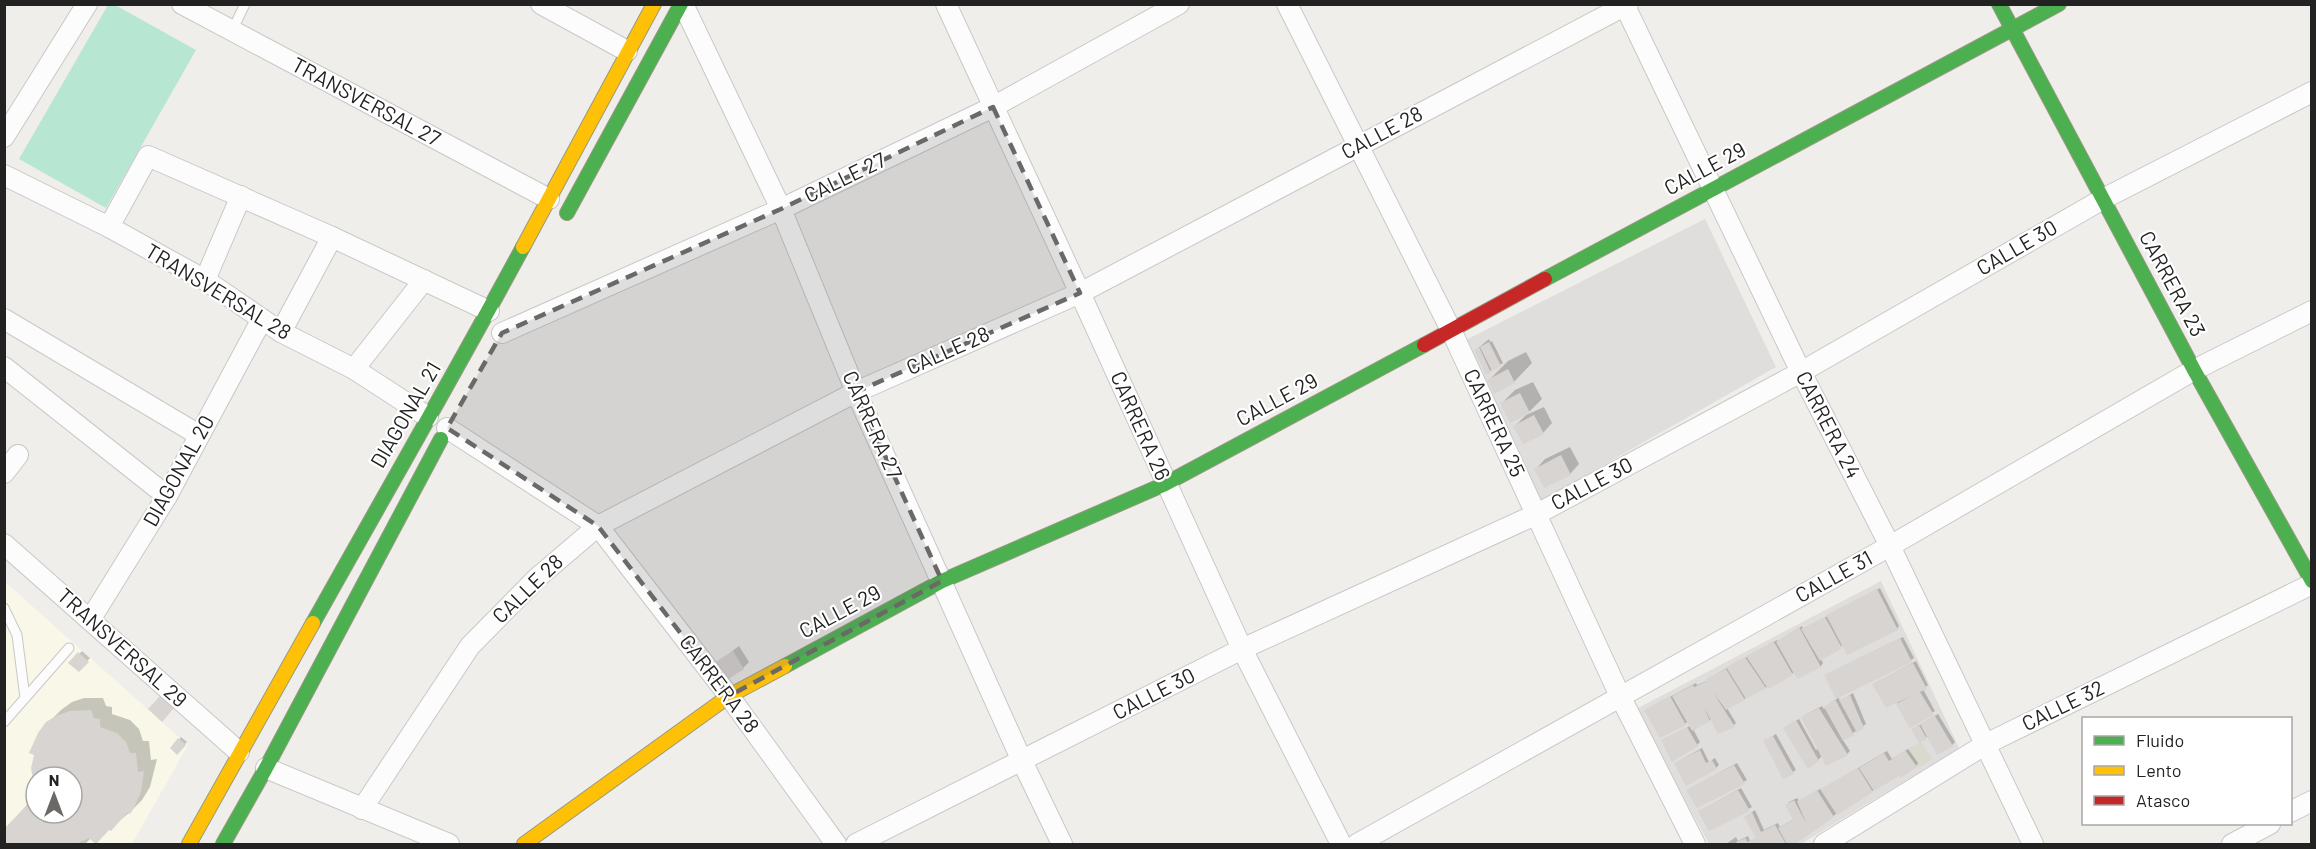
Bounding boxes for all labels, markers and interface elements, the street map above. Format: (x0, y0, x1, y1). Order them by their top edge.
street label: TRANSVERSAL 27 (288, 51, 445, 150)
street label: CALLE 28 (1336, 100, 1426, 163)
street label: CALLE 29 (1659, 136, 1749, 199)
street label: CALLE 27 (800, 146, 889, 207)
street label: CALLE 30 (1971, 214, 2061, 280)
street label: CARRERA 23 (2135, 226, 2212, 341)
street label: TRANSVERSAL 28 (141, 237, 296, 344)
street label: CALLE 28 (902, 320, 993, 379)
street label: DIAGONAL 21 (364, 357, 445, 472)
street label: CARRERA 25 (1459, 364, 1531, 480)
street label: CARRERA 27 (838, 366, 908, 482)
street label: CARRERA 24 (1792, 366, 1867, 482)
street label: CARRERA 26 (1106, 367, 1176, 484)
street label: CALLE 29 (1231, 367, 1321, 430)
street label: DIAGONAL 20 (137, 410, 218, 530)
street label: CALLE 30 (1546, 451, 1636, 515)
street label: CALLE 31 (1790, 544, 1876, 607)
street label: CALLE 28 (486, 548, 567, 628)
street label: CALLE 29 (794, 579, 884, 642)
street label: TRANSVERSAL 29 (53, 582, 193, 712)
street label: CARRERA 28 (675, 629, 765, 737)
street label: CALLE 30 (1108, 661, 1199, 724)
street label: CALLE 32 (2017, 674, 2108, 735)
legend (2082, 717, 2292, 825)
text: Fluido (2136, 729, 2184, 751)
text: Lento (2136, 759, 2182, 781)
north arrow (24, 765, 84, 825)
text: N (49, 770, 59, 789)
text: Atasco (2136, 789, 2190, 811)

